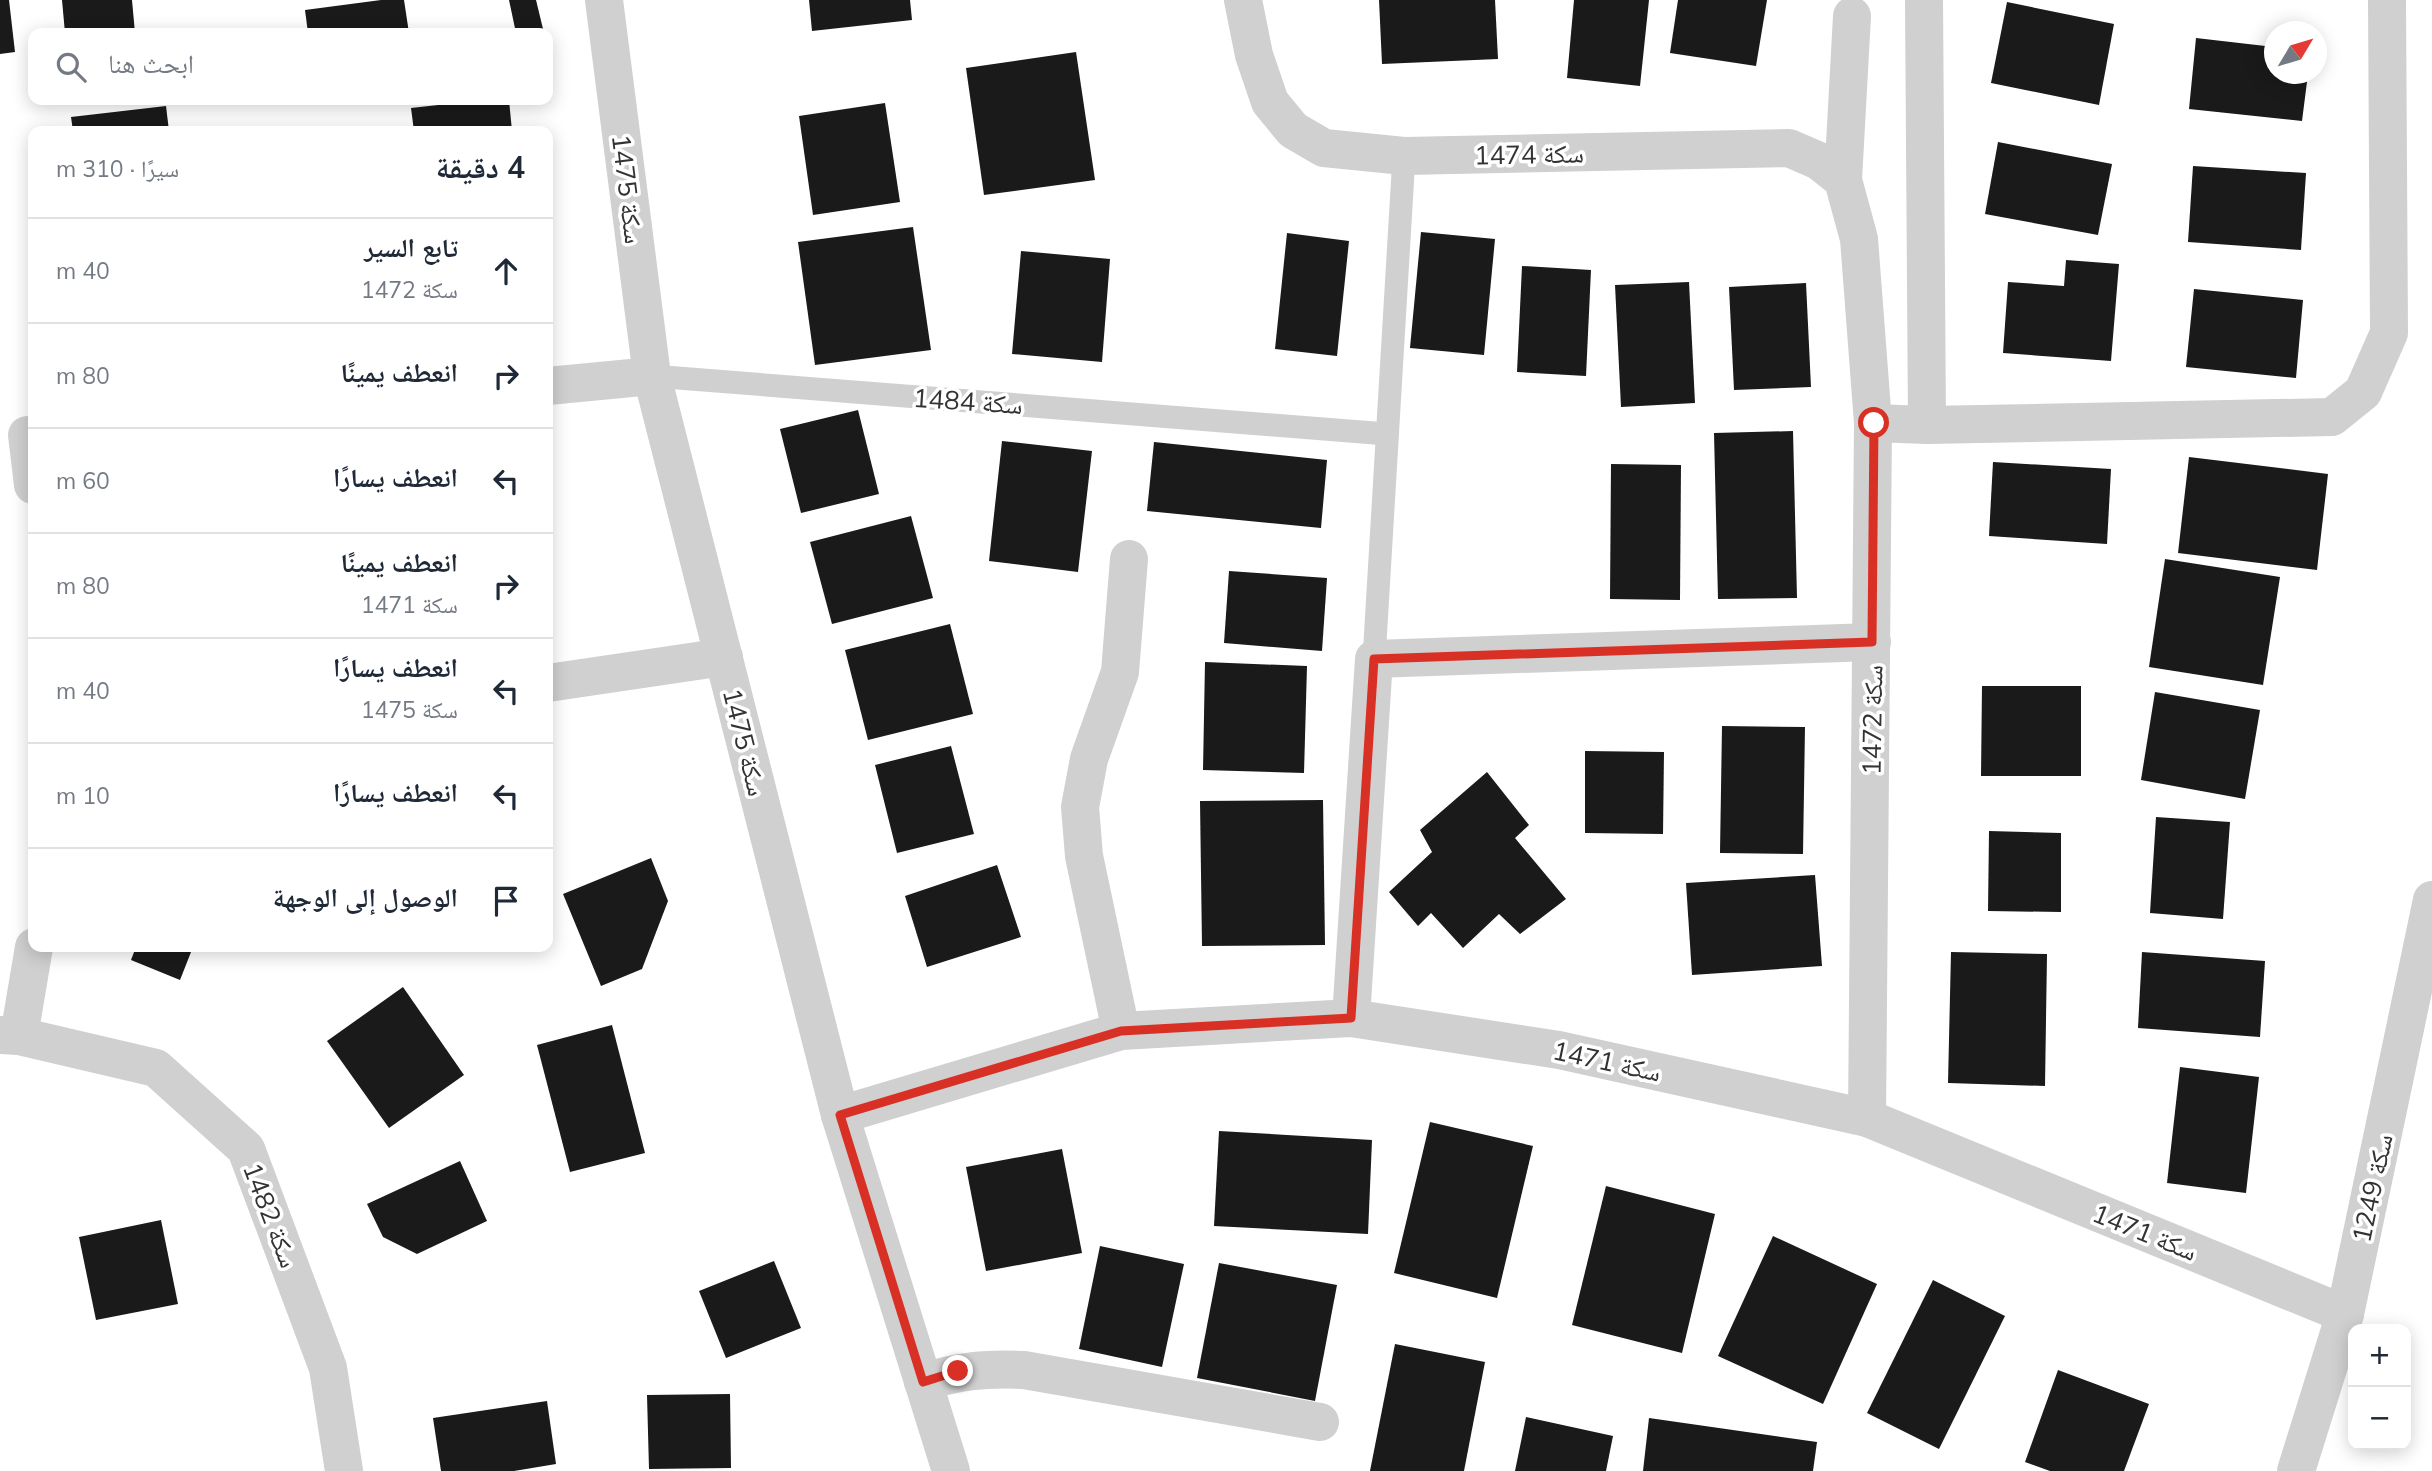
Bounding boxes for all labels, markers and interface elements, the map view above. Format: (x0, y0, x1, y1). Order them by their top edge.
north arrow (2264, 21, 2327, 84)
search box (28, 28, 553, 105)
text: ابحث هنا (108, 47, 194, 80)
icon: search (52, 48, 90, 86)
street label: سكة 1475 (605, 132, 651, 246)
street label: سكة 1474 (1474, 137, 1584, 171)
text: 4 دقيقة (436, 148, 525, 186)
text: سيرًا · 310 m (56, 154, 179, 183)
text: تابع السير (364, 231, 458, 264)
icon: ahead (487, 252, 525, 290)
text: 40 m (56, 256, 110, 285)
text: سكة 1472 (361, 275, 458, 304)
text: انعطف يمينًا (341, 356, 458, 389)
icon: right (487, 357, 525, 395)
text: 80 m (56, 361, 110, 390)
street label: سكة 1484 (912, 381, 1024, 421)
route start (1858, 407, 1889, 438)
text: انعطف يسارًا (333, 461, 458, 494)
icon: left (487, 462, 525, 500)
text: 60 m (56, 466, 110, 495)
text: انعطف يمينًا (341, 546, 458, 579)
icon: right (487, 567, 525, 605)
text: 80 m (56, 571, 110, 600)
text: سكة 1471 (361, 590, 458, 619)
text: انعطف يسارًا (333, 651, 458, 684)
street label: سكة 1472 (1855, 665, 1889, 775)
icon: left (487, 672, 525, 710)
text: 40 m (56, 676, 110, 705)
street label: سكة 1475 (716, 685, 774, 799)
text: سكة 1475 (361, 695, 458, 724)
text: انعطف يسارًا (333, 776, 458, 809)
icon: left (487, 777, 525, 815)
text: 10 m (56, 781, 110, 810)
text: الوصول إلى الوجهة (273, 881, 458, 914)
icon: arrive (487, 882, 525, 920)
street label: سكة 1471 (1550, 1033, 1664, 1089)
street label: سكة 1249 (2344, 1131, 2400, 1245)
street label: سكة 1482 (236, 1158, 306, 1272)
street label: سكة 1471 (2088, 1196, 2202, 1268)
map controls (2348, 1324, 2411, 1450)
button: + (2348, 1324, 2411, 1387)
route end (942, 1355, 973, 1386)
button: − (2348, 1387, 2411, 1450)

